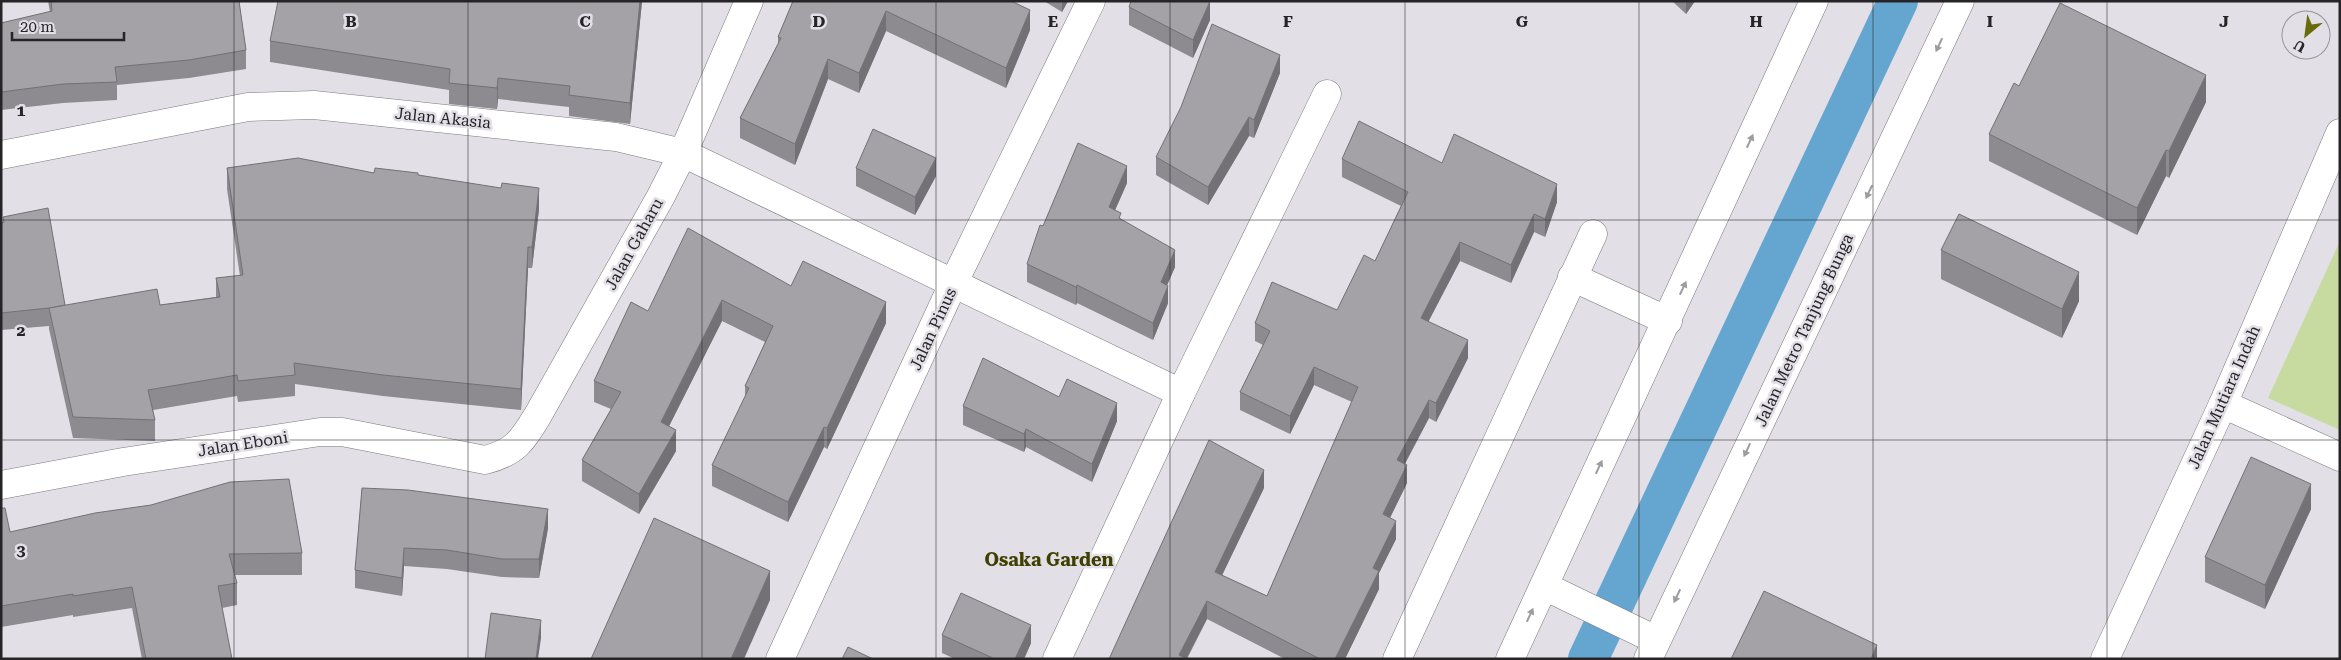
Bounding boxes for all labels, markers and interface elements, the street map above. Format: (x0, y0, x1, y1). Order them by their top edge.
scale bar (12, 10, 125, 42)
north arrow (2281, 10, 2331, 60)
text: B (345, 12, 357, 31)
text: C (579, 12, 591, 31)
text: D (813, 12, 826, 31)
text: E (1048, 12, 1058, 31)
text: F (1283, 12, 1293, 31)
text: G (1516, 12, 1529, 31)
text: H (1749, 12, 1763, 31)
text: I (1987, 12, 1993, 31)
text: J (2219, 12, 2229, 31)
text: 20 m (20, 18, 55, 36)
text: U (2291, 37, 2308, 56)
one-way arrow (1935, 38, 1943, 52)
text: 1 (17, 101, 26, 120)
street label: Jalan Akasia (394, 104, 492, 133)
one-way arrow (1747, 134, 1755, 148)
one-way arrow (1865, 185, 1873, 199)
street label: Jalan Gaharu (601, 195, 667, 293)
street label: Jalan Metro Tanjung Bunga (1751, 230, 1857, 429)
one-way arrow (1679, 281, 1687, 295)
street label: Jalan Pinus (906, 285, 960, 373)
text: 2 (17, 321, 26, 340)
street label: Jalan Mutiara Indah (2184, 322, 2264, 472)
street label: Jalan Eboni (197, 427, 289, 461)
one-way arrow (1743, 442, 1751, 457)
one-way arrow (1595, 460, 1604, 475)
text: 3 (17, 541, 26, 560)
district label: Osaka Garden (984, 549, 1114, 570)
one-way arrow (1673, 589, 1681, 603)
one-way arrow (1527, 608, 1535, 622)

